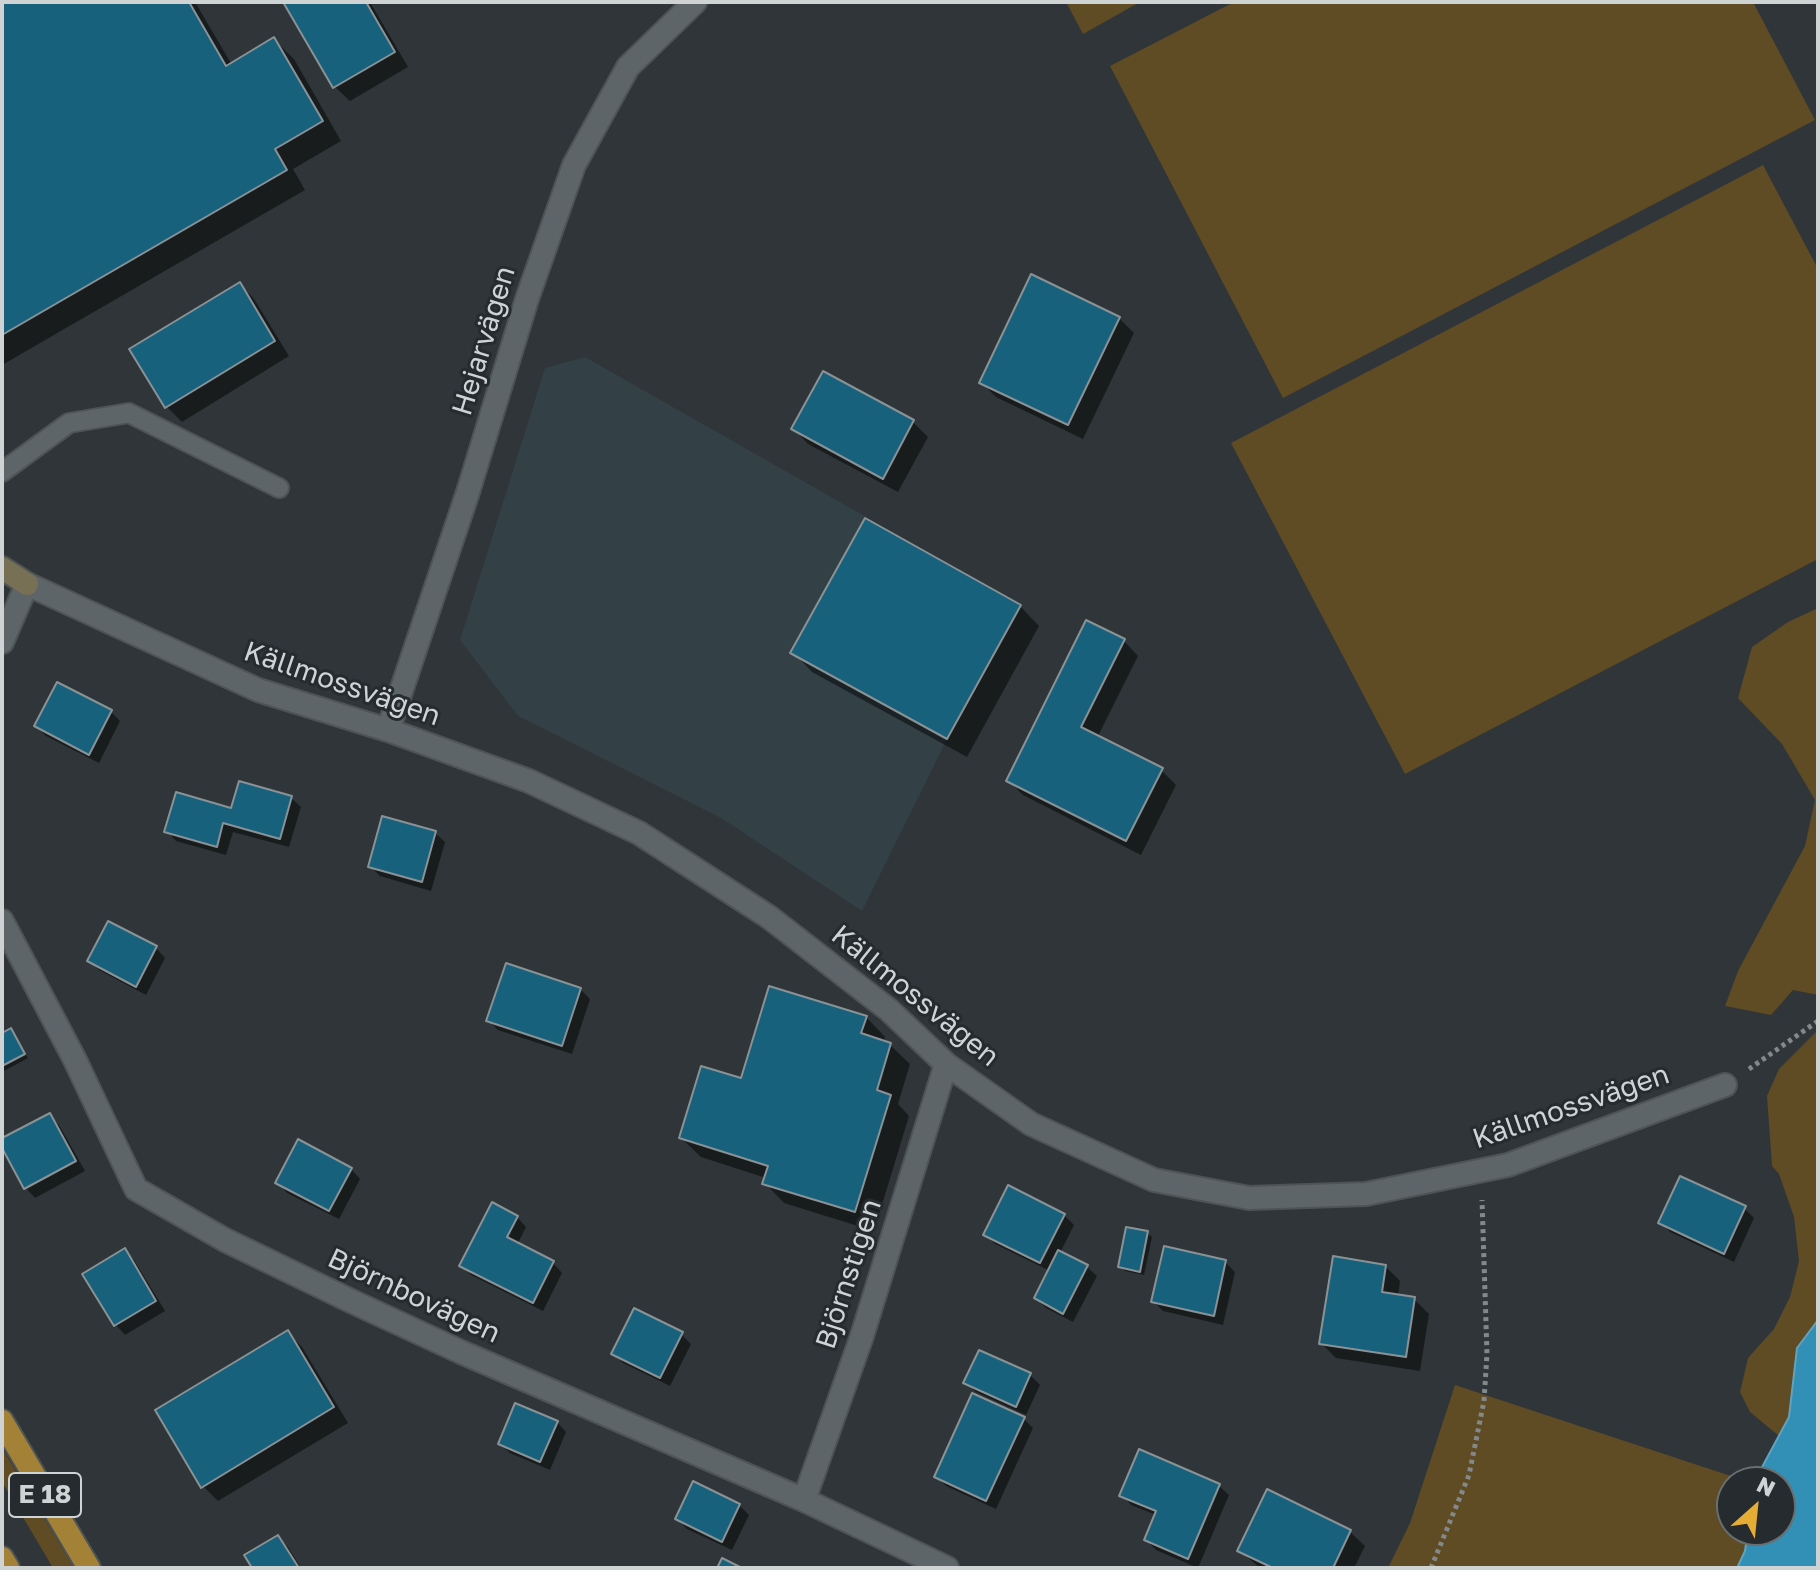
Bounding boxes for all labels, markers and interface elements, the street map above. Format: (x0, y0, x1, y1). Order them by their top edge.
street label: Hejarvägen (445, 262, 523, 420)
street label: Källmossvägen (239, 635, 445, 733)
street label: Källmossvägen (825, 918, 1005, 1074)
street label: Källmossvägen (1468, 1058, 1674, 1156)
street label: Björnstigen (809, 1195, 889, 1353)
street label: Björnbovägen (322, 1241, 506, 1351)
north arrow (1716, 1466, 1796, 1546)
text: N (1753, 1470, 1780, 1502)
road number: E 18 (9, 1473, 81, 1517)

